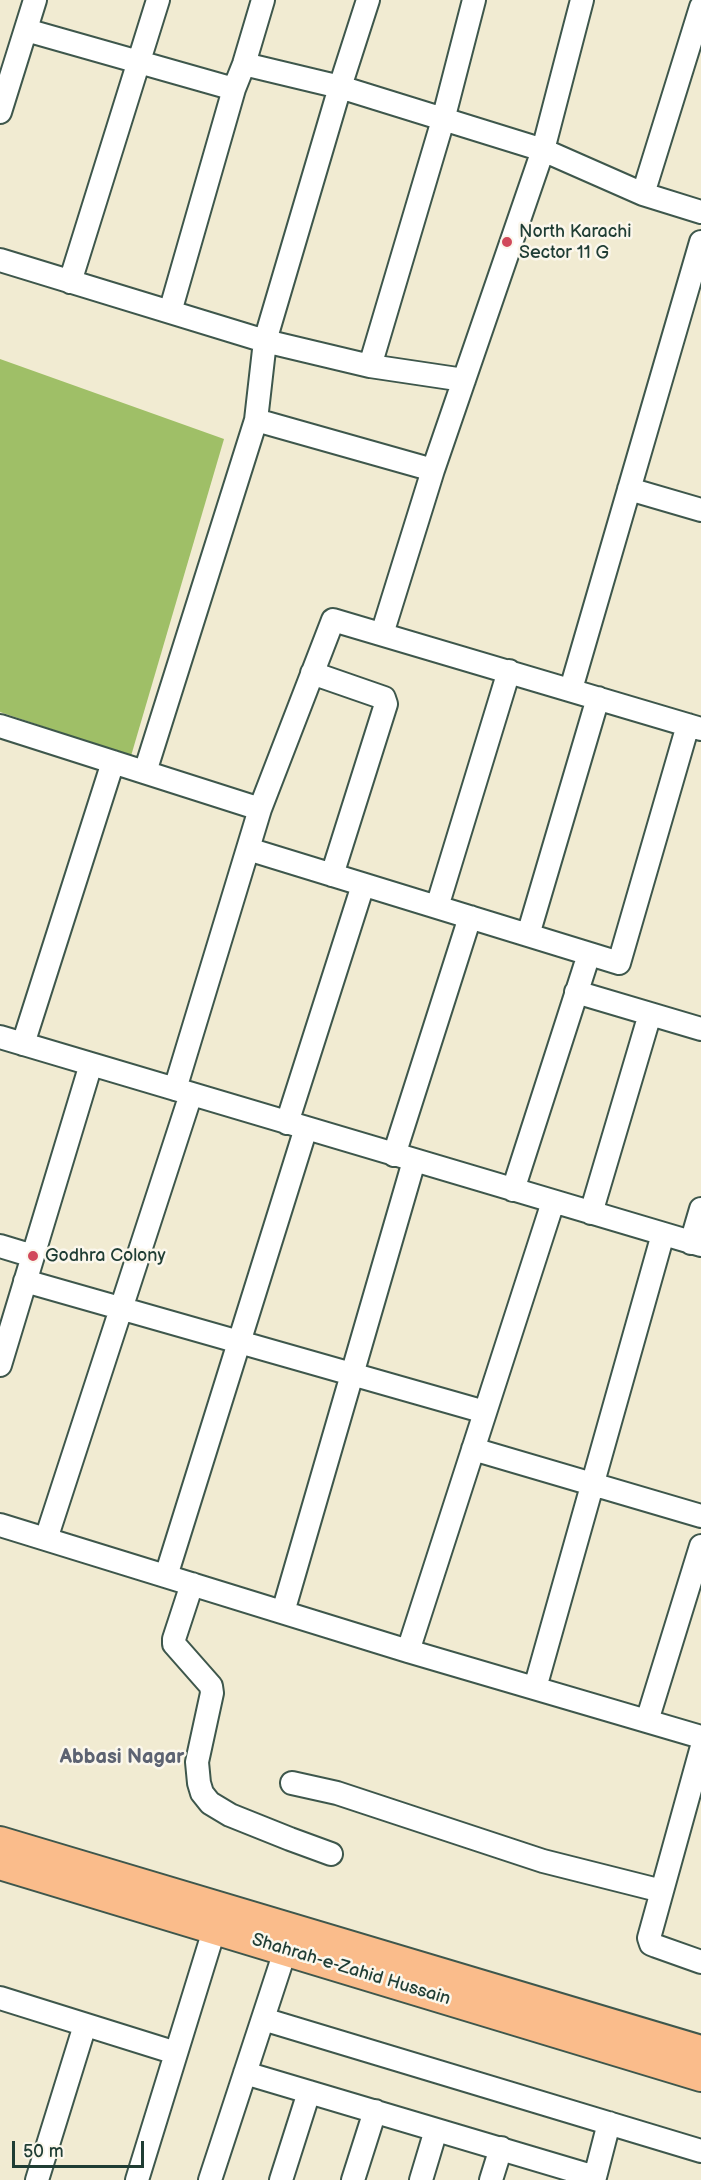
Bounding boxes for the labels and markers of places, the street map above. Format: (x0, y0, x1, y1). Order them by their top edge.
place label: North Karachi Sector 11 G (519, 221, 631, 264)
marker: North Karachi Sector 11 G (500, 235, 514, 249)
place label: Godhra Colony (45, 1245, 166, 1267)
marker: Godhra Colony (26, 1249, 40, 1263)

